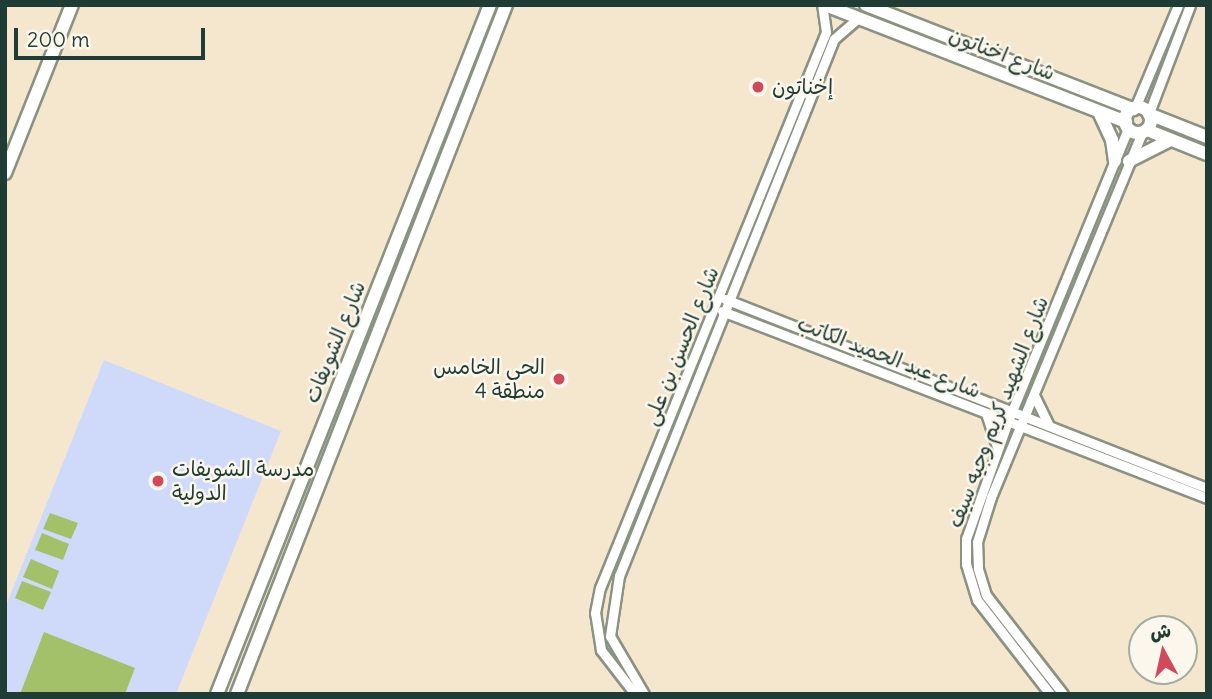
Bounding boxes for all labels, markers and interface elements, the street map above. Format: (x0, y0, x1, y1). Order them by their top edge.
scale bar (18, 14, 208, 58)
street label: شارع اخناتون (945, 22, 1059, 86)
text: 200 m (27, 26, 90, 53)
place label: إخناتون (772, 74, 833, 100)
marker: إخناتون (750, 79, 766, 95)
street label: شارع الحسن بن على (638, 263, 724, 429)
street label: شارع الشويفات (299, 277, 371, 407)
street label: شارع الشهيد كريم وجيه سيف (942, 293, 1054, 531)
street label: شارع عبد الحميد الكاتب (794, 310, 984, 404)
place label: الحي الخامس منطقة 4 (433, 354, 545, 404)
marker: الحي الخامس منطقة 4 (551, 371, 567, 387)
place label: مدرسة الشويفات الدولية (172, 456, 314, 506)
marker: مدرسة الشويفات الدولية (150, 473, 166, 489)
north arrow (1128, 615, 1198, 685)
text: ش (1148, 618, 1172, 645)

